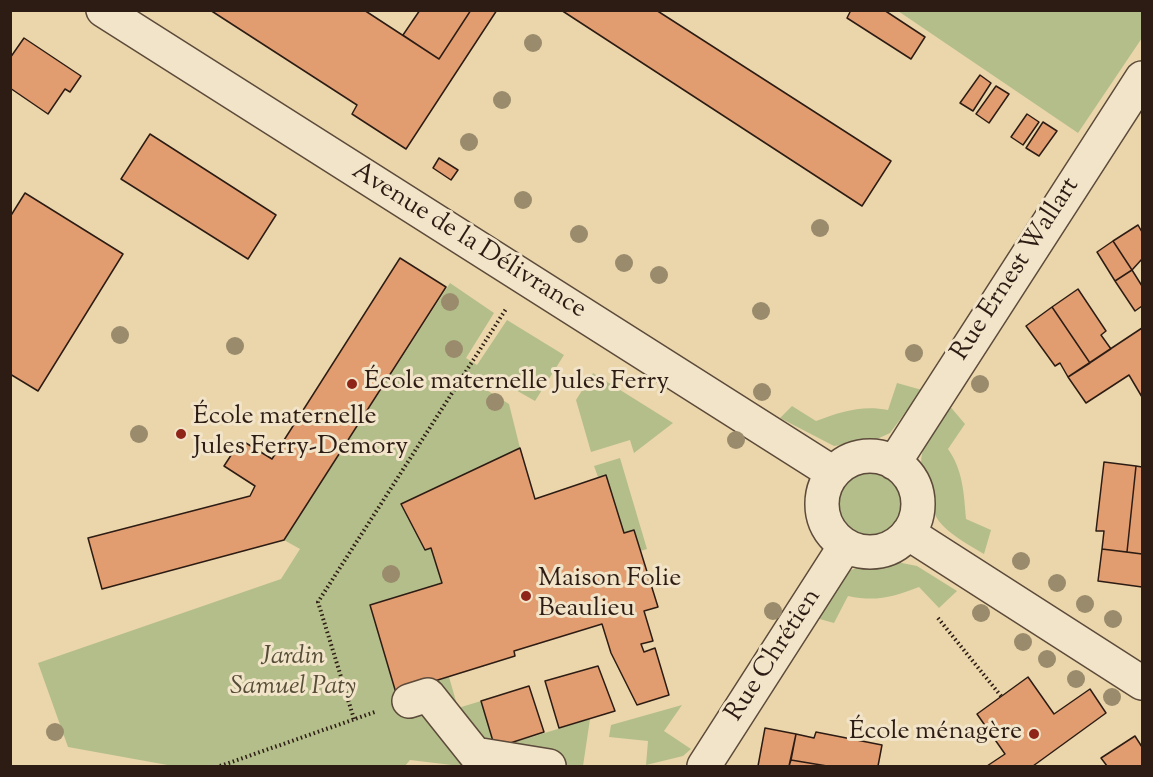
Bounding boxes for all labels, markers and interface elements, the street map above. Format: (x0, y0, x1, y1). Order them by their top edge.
street label: Avenue de la Délivrance (345, 157, 591, 327)
street label: Rue Ernest Wallart (946, 173, 1088, 367)
place label: École maternelle Jules Ferry (364, 368, 669, 400)
marker: École maternelle Jules Ferry (345, 377, 359, 391)
place label: École maternelle Jules Ferry-Demory (193, 403, 408, 464)
marker: École maternelle Jules Ferry-Demory (174, 427, 188, 441)
place label: Maison Folie Beaulieu (538, 565, 681, 626)
street label: Rue Chrétien (721, 584, 829, 728)
marker: Maison Folie Beaulieu (519, 589, 533, 603)
park label: Jardin Samuel Paty (230, 643, 356, 704)
place label: École ménagère (849, 718, 1022, 750)
marker: École ménagère (1027, 727, 1041, 741)

